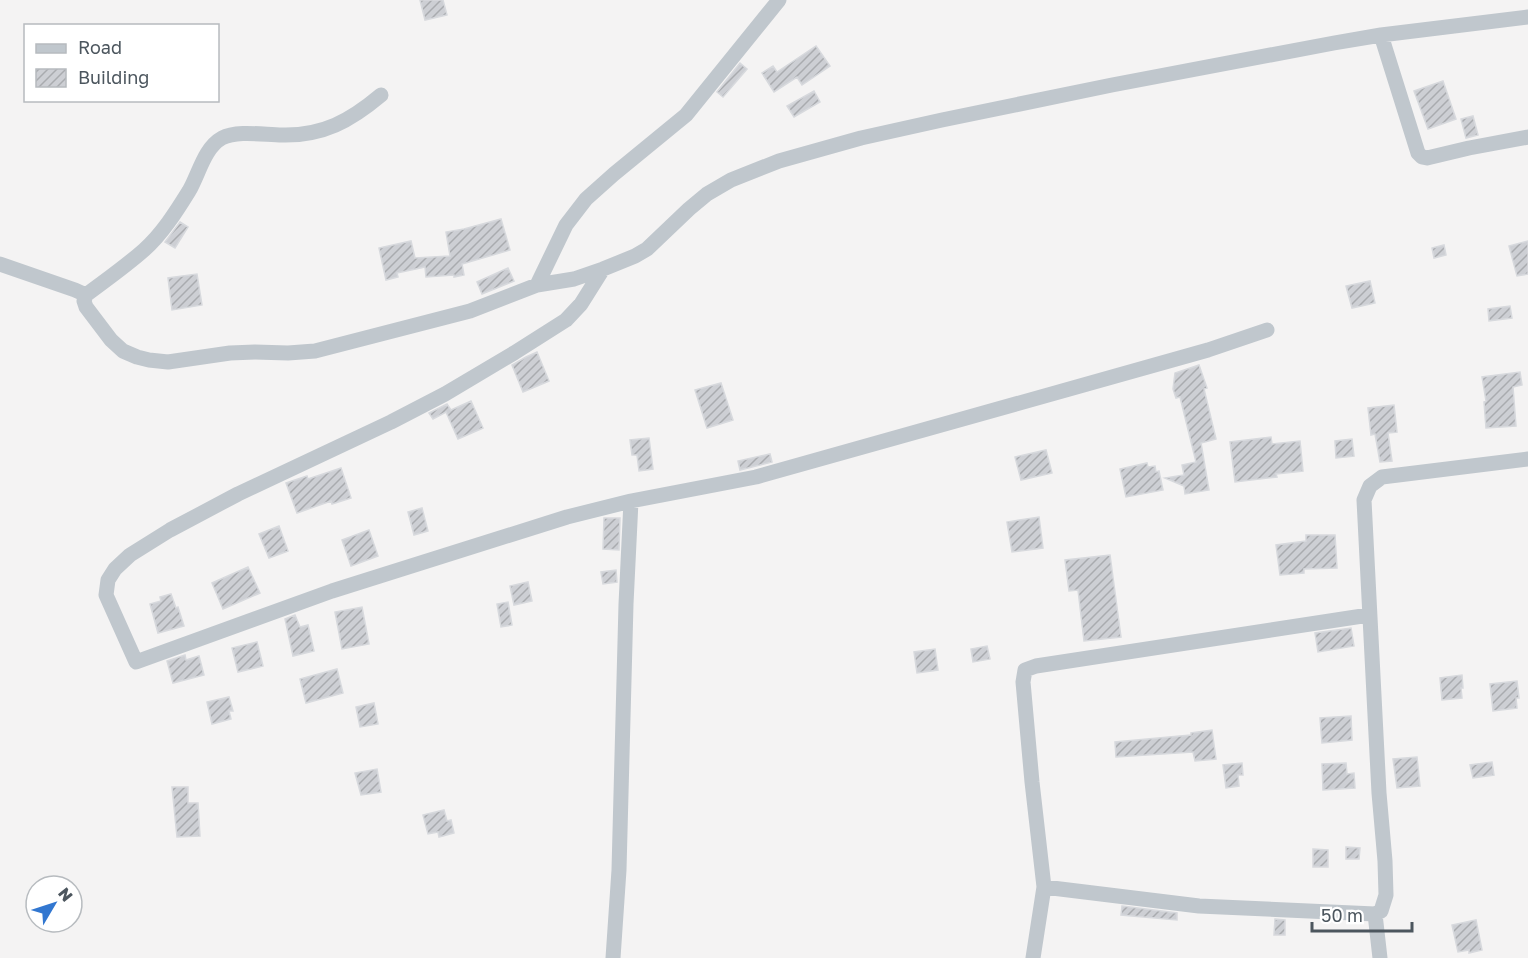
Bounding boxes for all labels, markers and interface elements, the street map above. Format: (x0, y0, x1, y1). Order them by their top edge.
legend (24, 24, 219, 102)
text: Road (78, 36, 122, 58)
text: Building (78, 66, 149, 88)
north arrow (24, 874, 84, 934)
text: N (54, 884, 77, 906)
scale bar (1312, 895, 1412, 933)
text: 50 m (1321, 904, 1363, 926)

